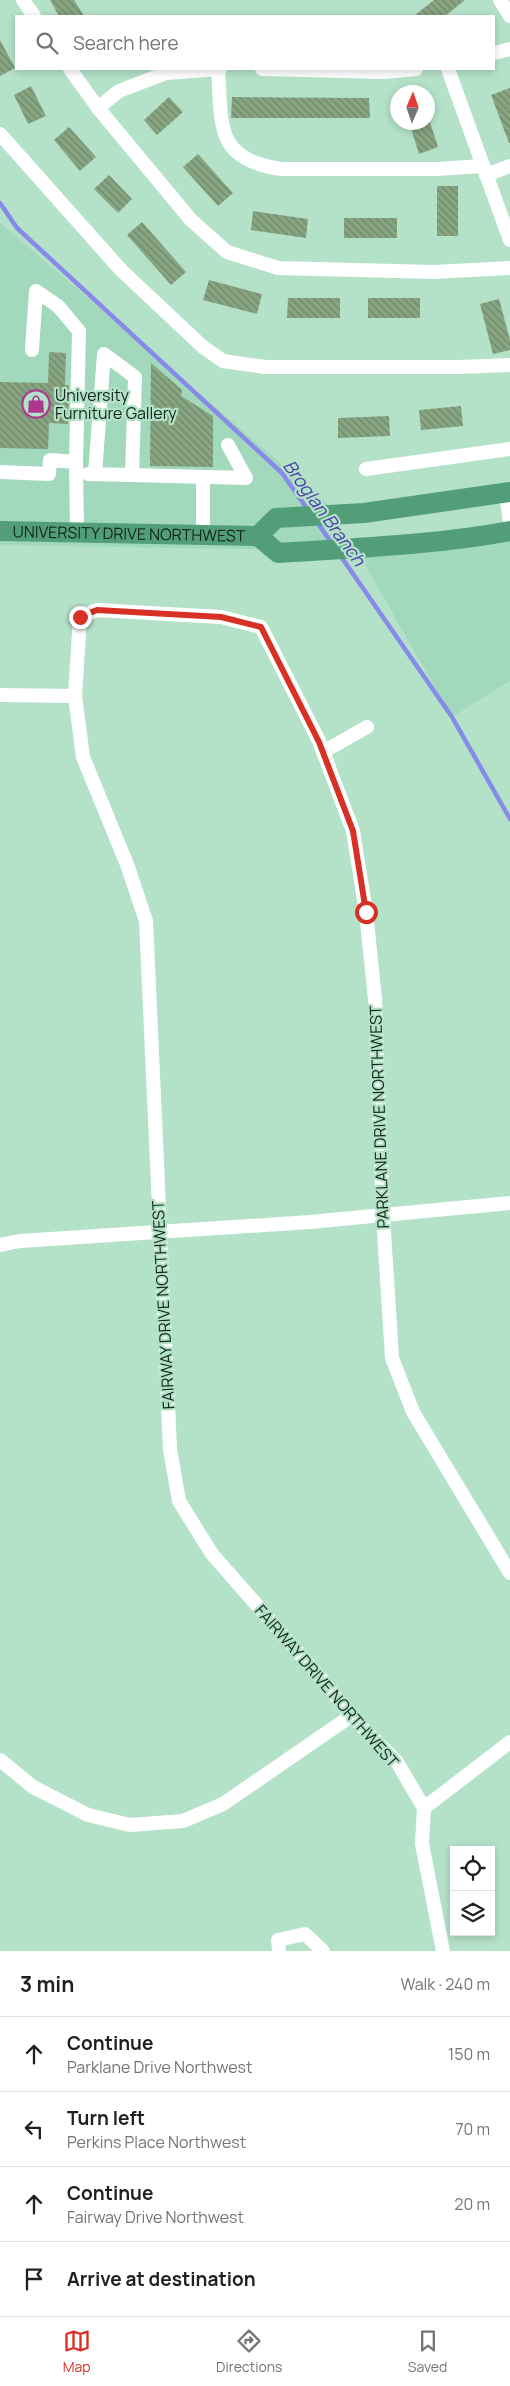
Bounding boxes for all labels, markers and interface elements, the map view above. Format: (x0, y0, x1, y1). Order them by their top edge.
search box (15, 15, 495, 70)
icon: search (33, 29, 61, 57)
text: Search here (73, 30, 179, 56)
north arrow (390, 85, 435, 130)
place label: University Furniture Gallery (55, 384, 177, 424)
shop icon: University Furniture Gallery (21, 389, 51, 419)
water label: Broglan Branch (278, 455, 372, 571)
street label: UNIVERSITY DRIVE NORTHWEST (12, 520, 246, 547)
route end (69, 606, 92, 629)
route start (355, 901, 378, 924)
street label: PARKLANE DRIVE NORTHWEST (364, 1005, 394, 1229)
street label: FAIRWAY DRIVE NORTHWEST (147, 1200, 179, 1410)
street label: FAIRWAY DRIVE NORTHWEST (250, 1600, 404, 1772)
map controls (450, 1846, 495, 1936)
button: locate (450, 1846, 495, 1891)
button: layers (450, 1891, 495, 1936)
text: 3 min (20, 1970, 74, 1998)
text: Walk · 240 m (400, 1973, 490, 1995)
text: Continue (67, 2030, 153, 2056)
icon: ahead (20, 2040, 48, 2068)
text: 150 m (448, 2043, 490, 2065)
text: Parklane Drive Northwest (67, 2056, 252, 2078)
text: Turn left (67, 2105, 145, 2131)
icon: left (20, 2115, 48, 2143)
text: 70 m (455, 2118, 490, 2140)
text: Perkins Place Northwest (67, 2131, 246, 2153)
text: Continue (67, 2180, 153, 2206)
icon: ahead (20, 2190, 48, 2218)
text: 20 m (454, 2193, 490, 2215)
text: Fairway Drive Northwest (67, 2206, 244, 2228)
icon: arrive (20, 2265, 48, 2293)
text: Arrive at destination (67, 2266, 256, 2292)
tab: Map (63, 2327, 91, 2376)
tab: Directions (216, 2327, 282, 2376)
tab: Saved (408, 2327, 447, 2376)

